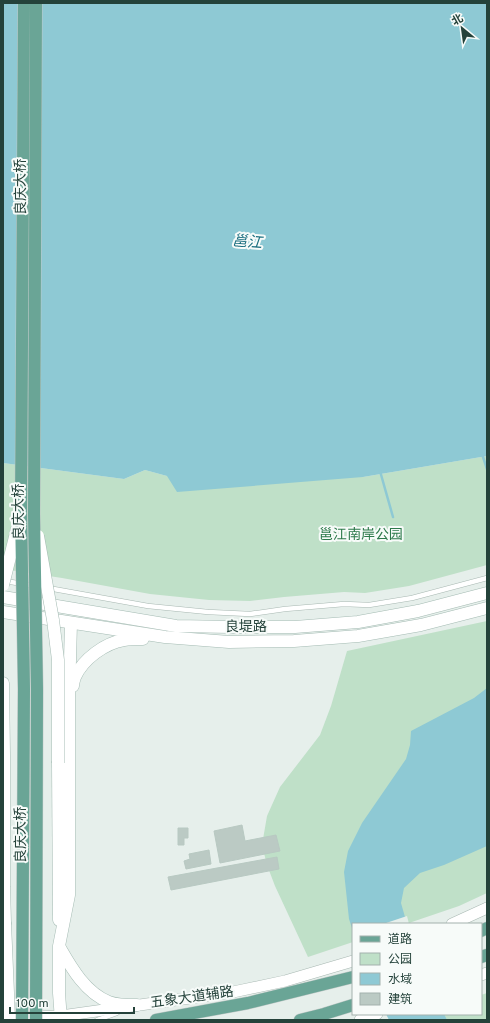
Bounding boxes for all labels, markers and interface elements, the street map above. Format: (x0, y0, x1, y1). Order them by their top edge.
north arrow (442, 8, 482, 48)
text: 北 (449, 11, 466, 29)
street label: 良庆大桥 (13, 159, 30, 215)
water label: 邕江 (231, 232, 265, 254)
street label: 良庆大桥 (11, 484, 28, 540)
park label: 邕江南岸公园 (319, 527, 403, 544)
street label: 良堤路 (225, 619, 267, 636)
street label: 良庆大桥 (13, 807, 30, 863)
legend (352, 923, 482, 1015)
text: 道路 (388, 932, 412, 948)
text: 公园 (388, 952, 412, 968)
text: 水域 (388, 972, 412, 988)
street label: 五象大道辅路 (149, 984, 235, 1012)
scale bar (10, 989, 134, 1015)
text: 建筑 (388, 992, 412, 1008)
text: 100 m (16, 996, 49, 1012)

